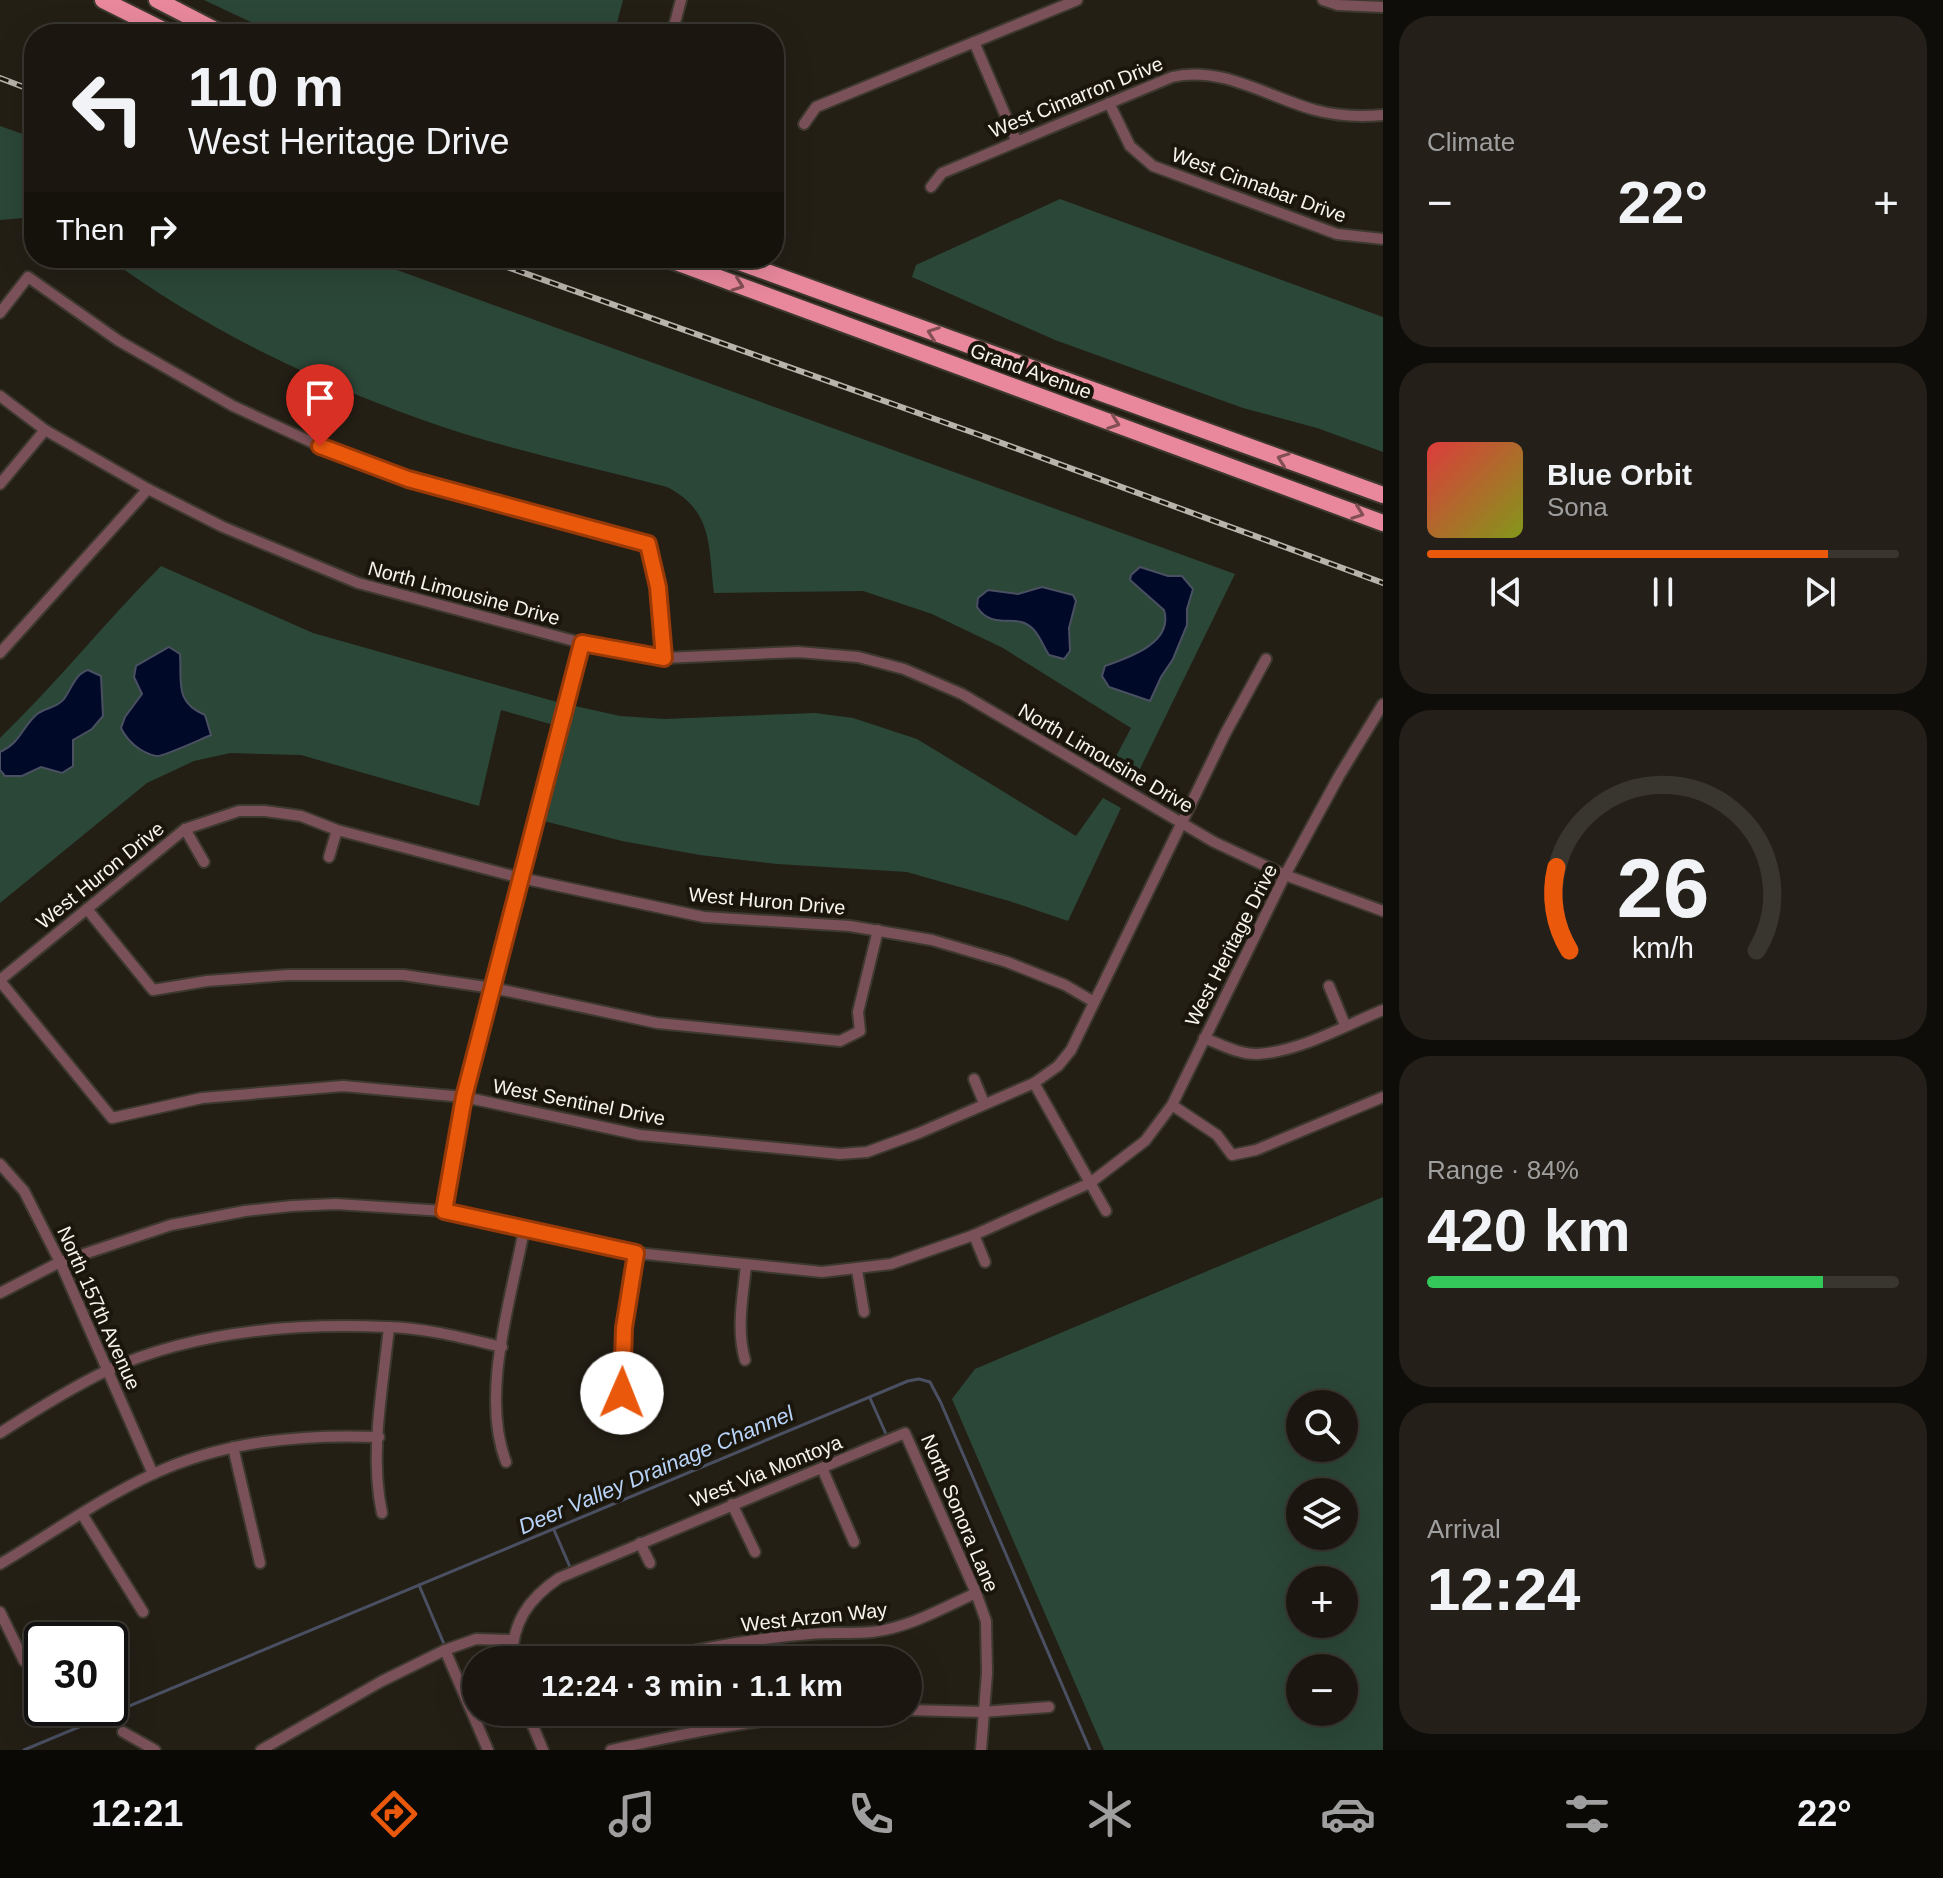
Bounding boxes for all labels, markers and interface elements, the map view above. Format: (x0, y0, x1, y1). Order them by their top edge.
street label: West Cimarron Drive (986, 52, 1166, 142)
text: 110 m (188, 55, 344, 118)
icon: left (56, 56, 160, 160)
text: West Heritage Drive (188, 121, 509, 162)
text: Climate (1427, 127, 1515, 157)
street label: West Cinnabar Drive (1169, 143, 1349, 227)
text: 22° (1618, 169, 1708, 236)
text: − (1427, 178, 1453, 227)
text: + (1873, 178, 1899, 227)
icon: right (140, 208, 184, 252)
text: Then (56, 213, 124, 246)
one-way arrow (731, 275, 745, 292)
one-way arrow (927, 326, 941, 342)
street label: Grand Avenue (967, 339, 1095, 403)
pin (286, 364, 354, 446)
icon: arrive (298, 376, 342, 420)
one-way arrow (1106, 413, 1120, 430)
one-way arrow (1277, 452, 1291, 469)
text: Blue Orbit (1547, 458, 1692, 491)
text: Sona (1547, 492, 1608, 522)
one-way arrow (1350, 503, 1364, 520)
street label: North Limousine Drive (366, 557, 562, 629)
icon: previous (1484, 570, 1528, 614)
icon: pause (1641, 570, 1685, 614)
icon: next (1798, 570, 1842, 614)
street label: North Limousine Drive (1015, 699, 1197, 817)
street label: West Huron Drive (32, 817, 168, 933)
text: 26 (1617, 842, 1709, 935)
street label: West Heritage Drive (1181, 860, 1281, 1030)
street label: West Huron Drive (688, 883, 846, 919)
text: km/h (1632, 932, 1694, 964)
street label: West Sentinel Drive (491, 1074, 667, 1130)
text: Range · 84% (1427, 1155, 1579, 1185)
text: 420 km (1427, 1197, 1631, 1264)
street label: North 157th Avenue (53, 1223, 145, 1393)
position arrow (580, 1351, 664, 1435)
map controls (1286, 1390, 1358, 1726)
button: search (1286, 1390, 1358, 1462)
water label: Deer Valley Drainage Channel (515, 1400, 798, 1539)
street label: West Via Montoya (687, 1430, 846, 1511)
street label: North Sonora Lane (917, 1431, 1003, 1595)
button: layers (1286, 1478, 1358, 1550)
text: Arrival (1427, 1514, 1501, 1544)
text: 12:24 (1427, 1556, 1580, 1623)
button: + (1286, 1566, 1358, 1638)
street label: West Arzon Way (740, 1598, 888, 1636)
speed limit sign: 30 (24, 1622, 128, 1726)
button: − (1286, 1654, 1358, 1726)
text: 12:24 · 3 min · 1.1 km (541, 1669, 843, 1702)
icon: directions (366, 1786, 422, 1842)
icon: music (604, 1786, 660, 1842)
icon: phone (843, 1786, 899, 1842)
icon: climate (1082, 1786, 1138, 1842)
icon: car (1320, 1786, 1376, 1842)
icon: filters (1559, 1786, 1615, 1842)
text: 12:21 (91, 1793, 183, 1834)
text: 22° (1797, 1793, 1852, 1834)

